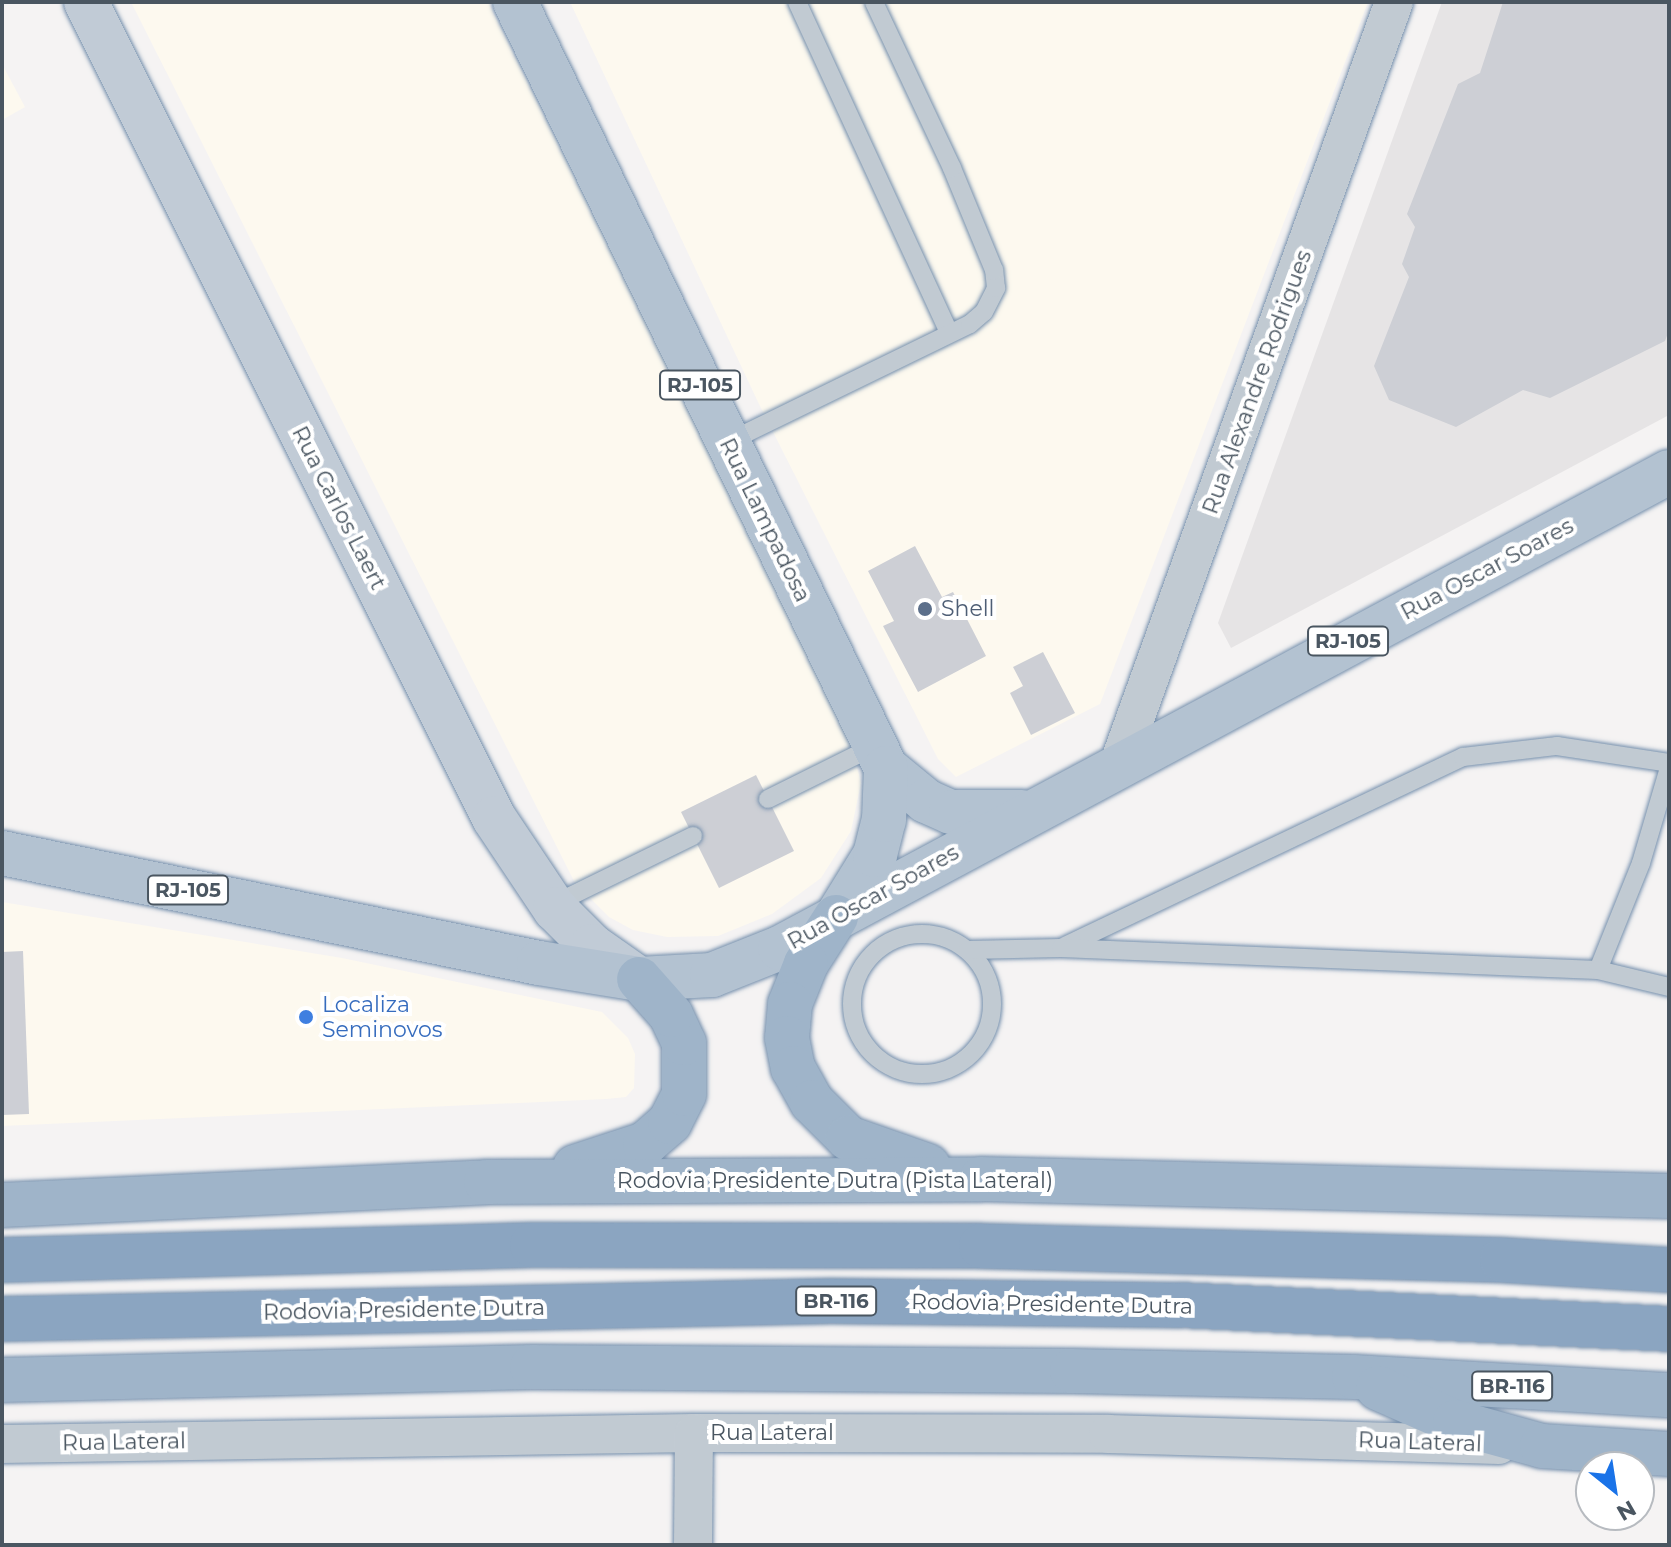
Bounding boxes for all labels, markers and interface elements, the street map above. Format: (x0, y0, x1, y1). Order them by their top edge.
street label: Rua Alexandre Rodrigues (1197, 246, 1317, 518)
road number: RJ-105 (658, 369, 742, 401)
street label: Rua Carlos Laert (286, 422, 392, 594)
street label: Rua Lampadosa (714, 434, 816, 606)
street label: Rua Oscar Soares (1396, 512, 1578, 626)
place label: Shell (941, 596, 995, 622)
marker: Shell (916, 600, 934, 618)
road number: RJ-105 (1306, 625, 1390, 657)
street label: Rua Oscar Soares (783, 839, 963, 955)
road number: RJ-105 (146, 874, 230, 906)
place label: Localiza Seminovos (322, 991, 443, 1042)
marker: Localiza Seminovos (297, 1008, 315, 1026)
street label: Rodovia Presidente Dutra (Pista Lateral) (617, 1168, 1053, 1194)
road number: BR-116 (794, 1285, 878, 1317)
street label: Rodovia Presidente Dutra (911, 1288, 1193, 1320)
street label: Rodovia Presidente Dutra (263, 1294, 545, 1326)
road number: BR-116 (1470, 1370, 1554, 1402)
street label: Rua Lateral (710, 1420, 834, 1446)
street label: Rua Lateral (1358, 1427, 1482, 1457)
street label: Rua Lateral (62, 1428, 186, 1456)
north arrow (1575, 1451, 1655, 1531)
text: N (1612, 1494, 1641, 1527)

